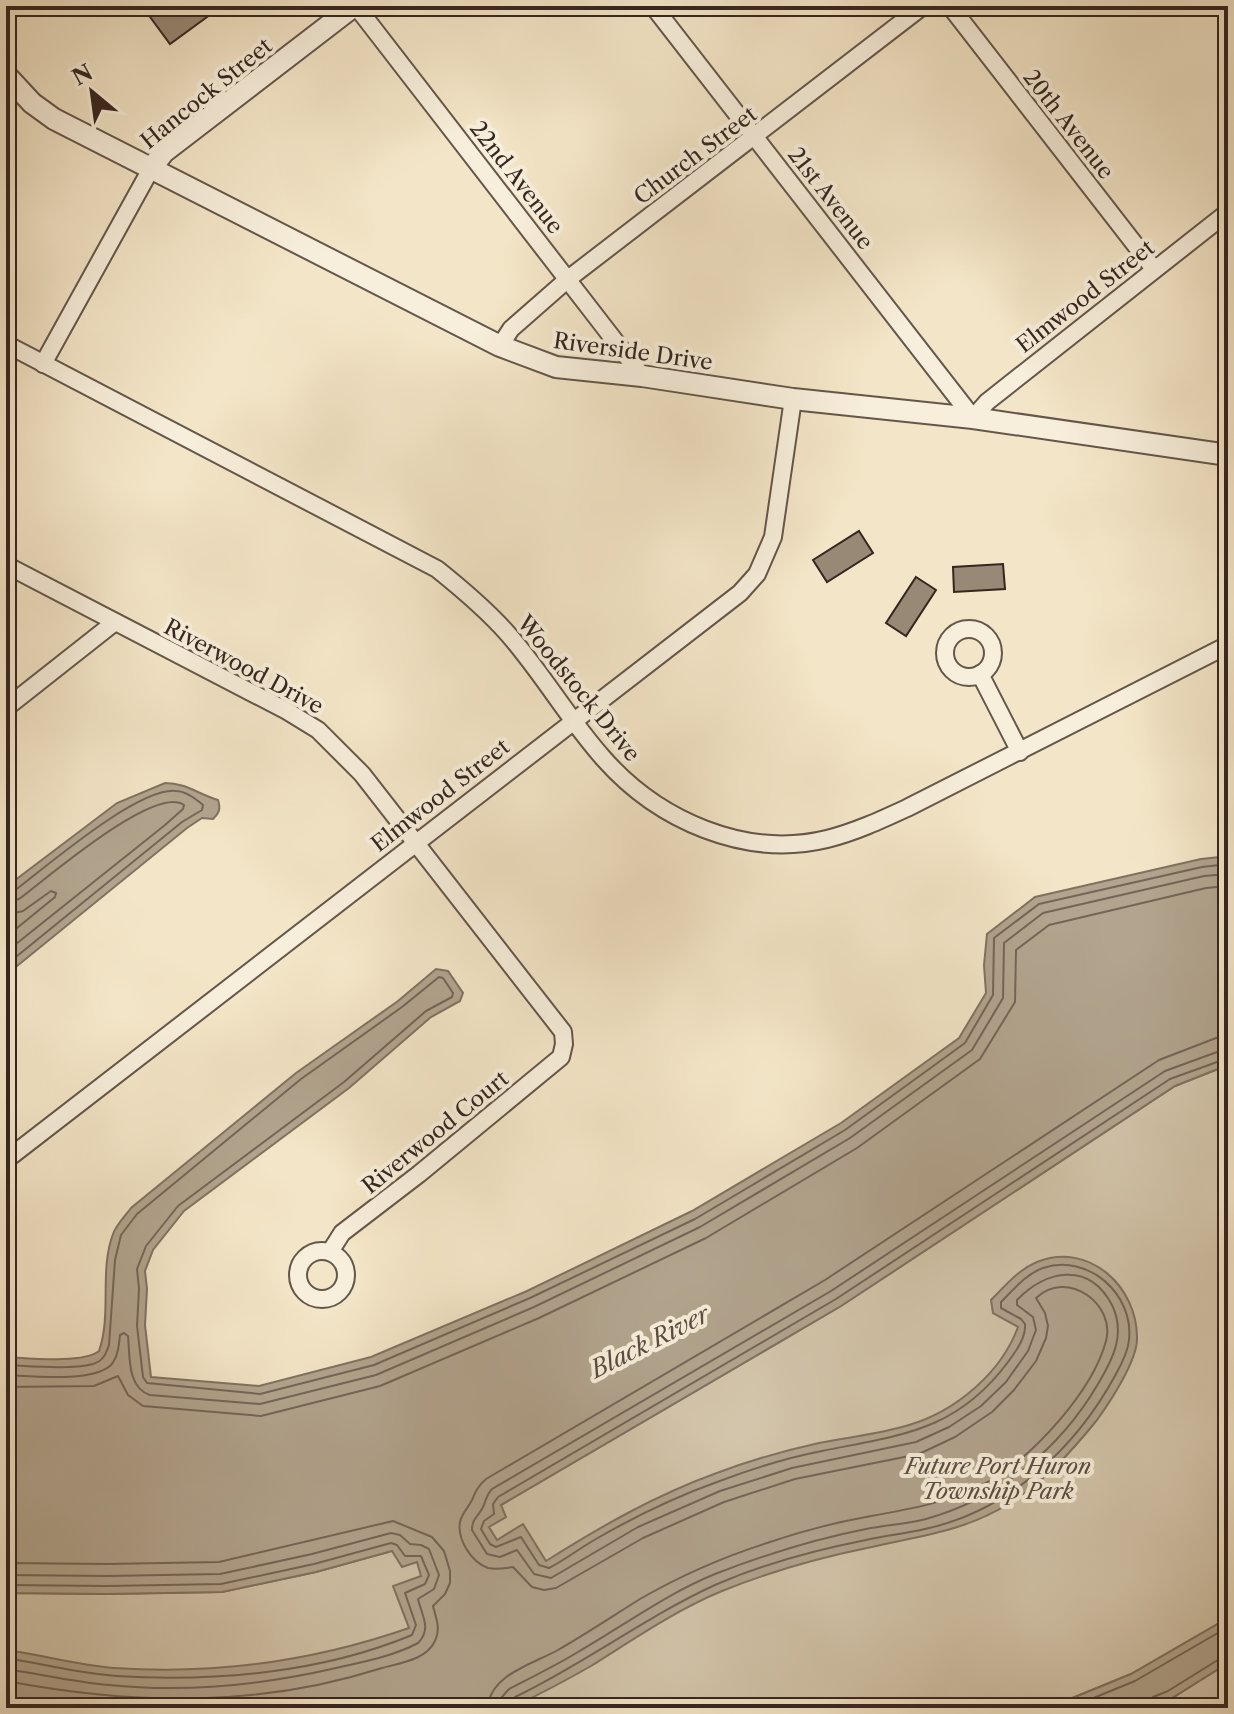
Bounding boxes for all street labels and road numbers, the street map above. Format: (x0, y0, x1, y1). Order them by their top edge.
street label: Hancock Street (135, 32, 278, 155)
street label: 20th Avenue (1018, 64, 1120, 184)
street label: Church Street (629, 100, 762, 210)
street label: 22nd Avenue (464, 116, 569, 239)
street label: 21st Avenue (782, 142, 879, 255)
street label: Elmwood Street (1011, 234, 1160, 359)
street label: Riverside Drive (552, 327, 714, 376)
street label: Woodstock Drive (511, 609, 646, 767)
street label: Riverwood Drive (160, 613, 328, 720)
street label: Elmwood Street (366, 733, 515, 858)
street label: Riverwood Court (357, 1065, 514, 1200)

